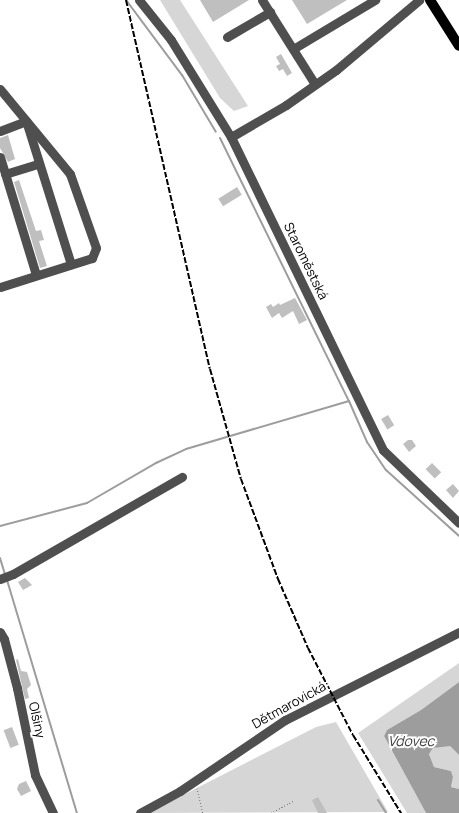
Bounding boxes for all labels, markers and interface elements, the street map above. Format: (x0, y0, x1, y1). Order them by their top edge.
street label: Staroměstská (281, 220, 331, 302)
street label: Dětmarovická (249, 678, 329, 732)
street label: Olšiny (26, 700, 48, 740)
water label: Vdovec (388, 733, 434, 749)

